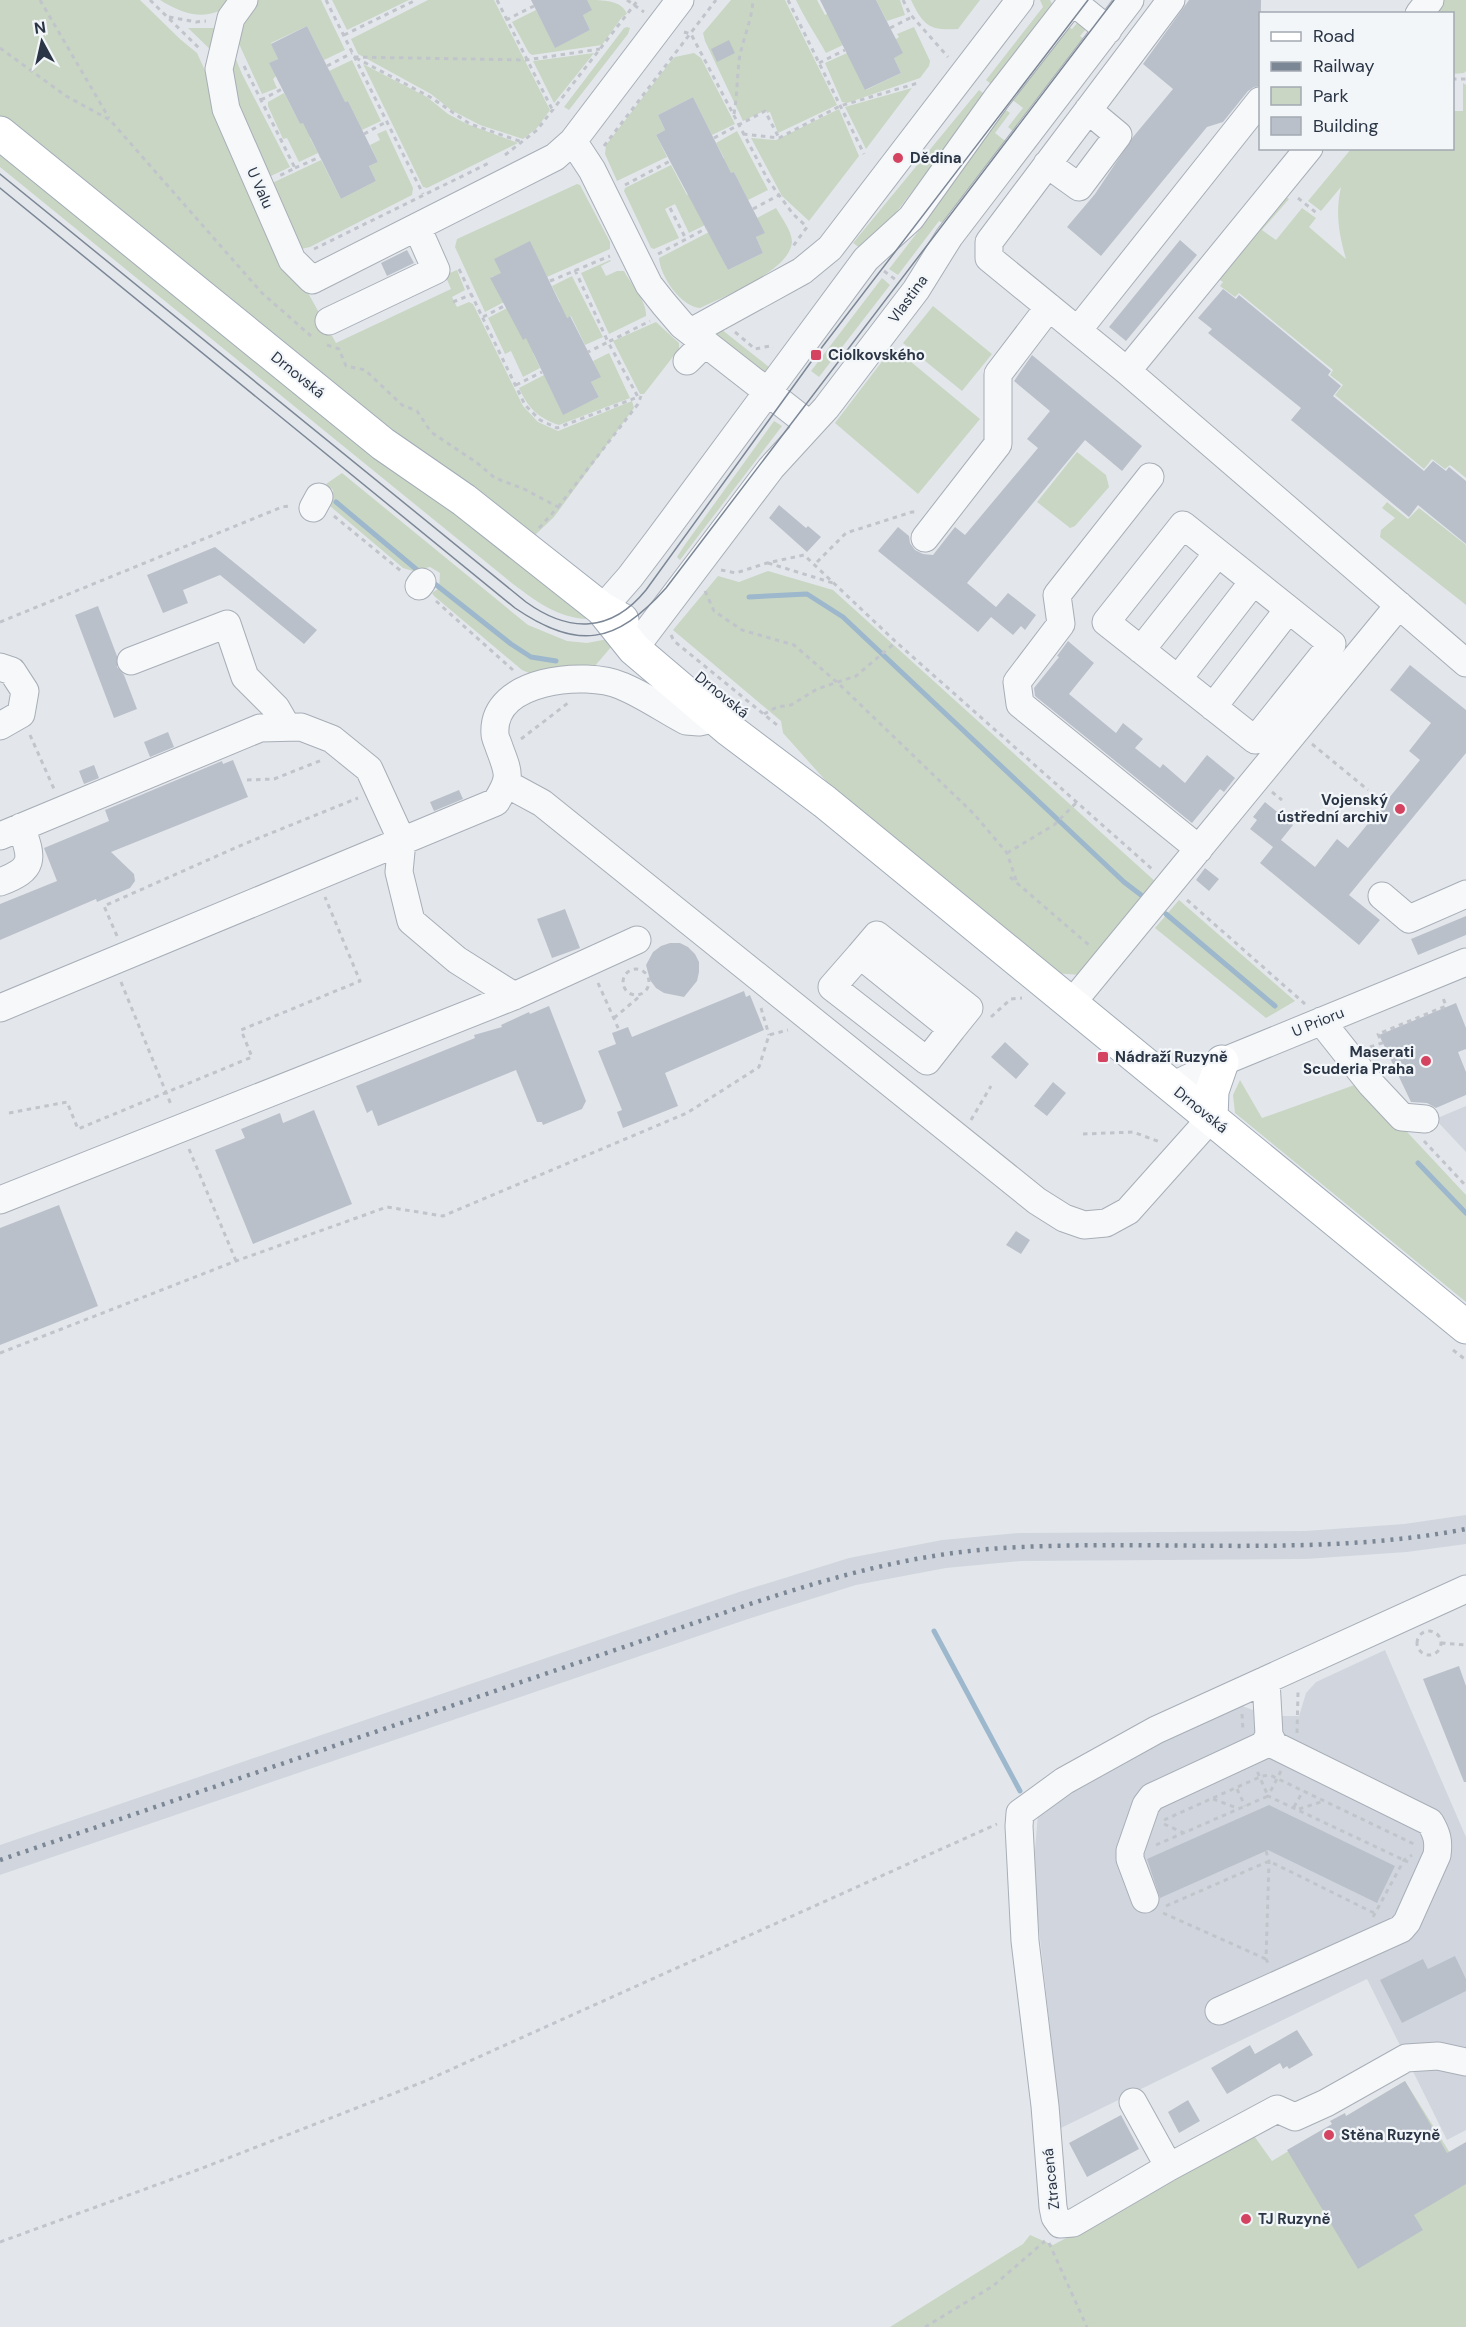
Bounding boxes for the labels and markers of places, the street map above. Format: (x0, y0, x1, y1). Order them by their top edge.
place label: Dědina (910, 148, 962, 168)
marker: Dědina (891, 151, 905, 165)
place label: Ciolkovského (828, 345, 925, 365)
marker: Ciolkovského (809, 348, 823, 362)
place label: Vojenský ústřední archiv (1277, 790, 1389, 827)
marker: Vojenský ústřední archiv (1393, 802, 1407, 816)
place label: Maserati Scuderia Praha (1303, 1042, 1414, 1079)
place label: Nádraží Ruzyně (1115, 1047, 1228, 1067)
marker: Nádraží Ruzyně (1096, 1050, 1110, 1064)
marker: Maserati Scuderia Praha (1419, 1054, 1433, 1068)
place label: Stěna Ruzyně (1341, 2125, 1440, 2145)
marker: Stěna Ruzyně (1322, 2128, 1336, 2142)
place label: TJ Ruzyně (1258, 2209, 1331, 2229)
marker: TJ Ruzyně (1239, 2212, 1253, 2226)

